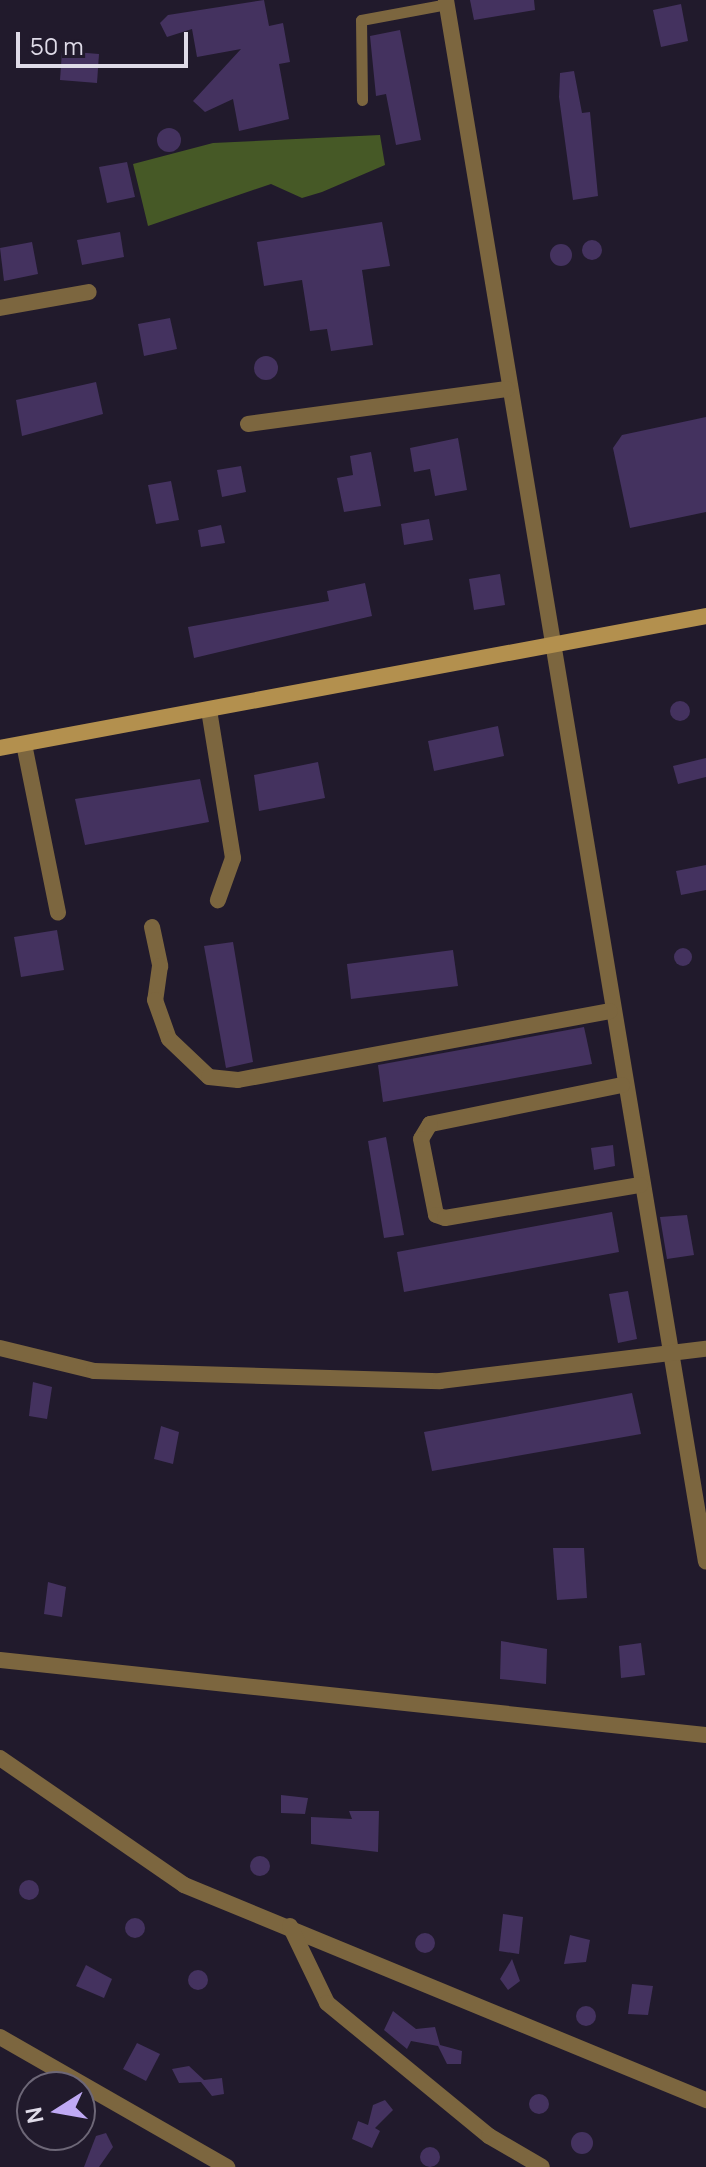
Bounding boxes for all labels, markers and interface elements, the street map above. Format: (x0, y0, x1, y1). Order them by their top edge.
scale bar (20, 16, 192, 66)
text: 50 m (30, 29, 84, 62)
north arrow (16, 2071, 96, 2151)
text: N (18, 2105, 51, 2126)

